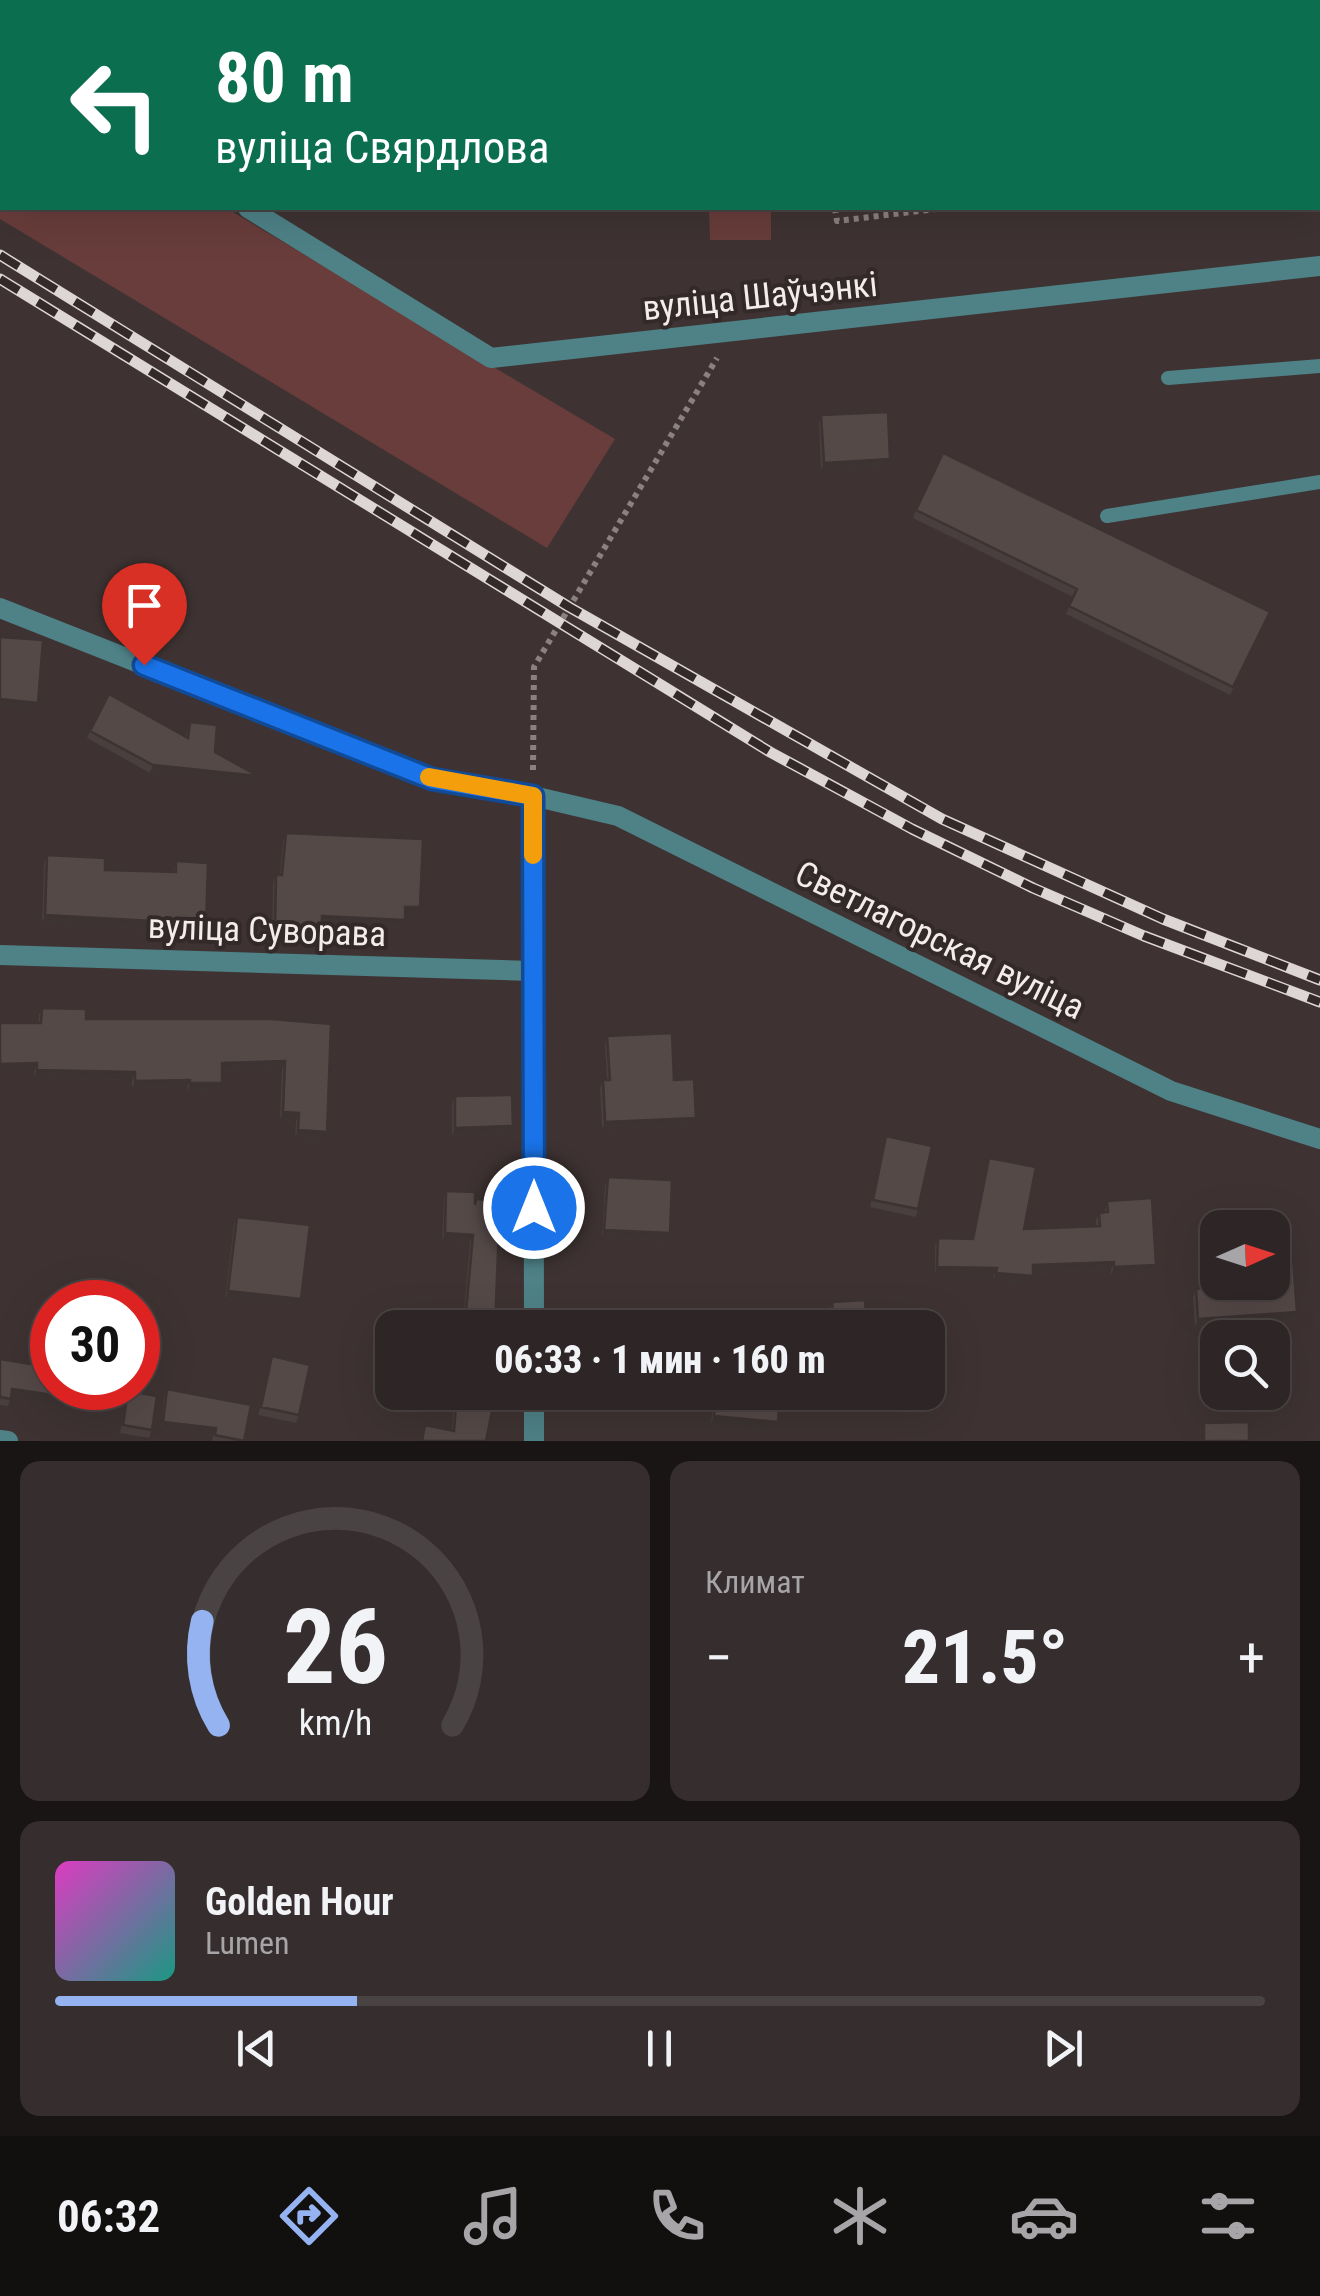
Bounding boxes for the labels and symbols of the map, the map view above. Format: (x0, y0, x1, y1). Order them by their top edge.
street label: вуліца Шаўчэнкі (641, 264, 880, 329)
pin (102, 563, 187, 666)
street label: Светлагорская вуліца (789, 853, 1091, 1028)
street label: вуліца Суворава (147, 906, 387, 955)
position arrow (482, 1156, 586, 1260)
north arrow (1200, 1210, 1290, 1300)
speed limit sign: 30 (30, 1280, 160, 1410)

